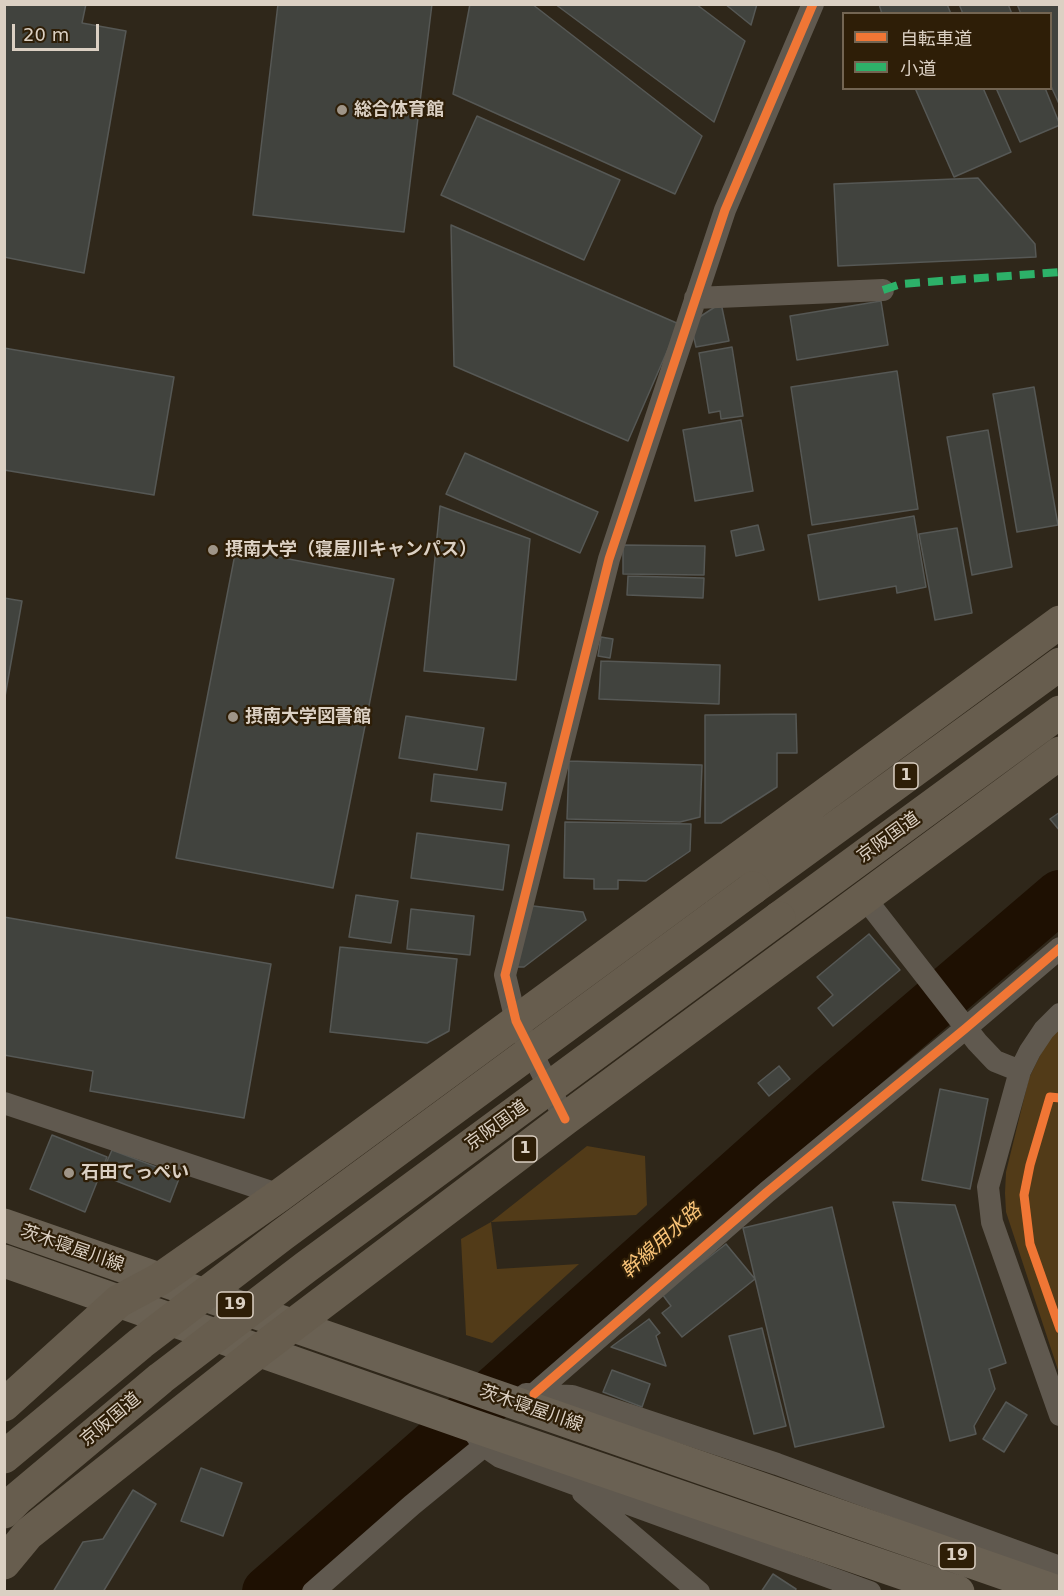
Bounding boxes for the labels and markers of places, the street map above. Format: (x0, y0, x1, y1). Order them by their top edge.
place label: 総合体育館 (354, 99, 444, 121)
marker: 総合体育館 (335, 103, 349, 117)
place label: 摂南大学（寝屋川キャンパス） (225, 539, 477, 561)
marker: 摂南大学（寝屋川キャンパス） (206, 543, 220, 557)
place label: 摂南大学図書館 (245, 706, 371, 728)
marker: 摂南大学図書館 (226, 710, 240, 724)
place label: 石田てっぺい (81, 1162, 189, 1184)
marker: 石田てっぺい (62, 1166, 76, 1180)

